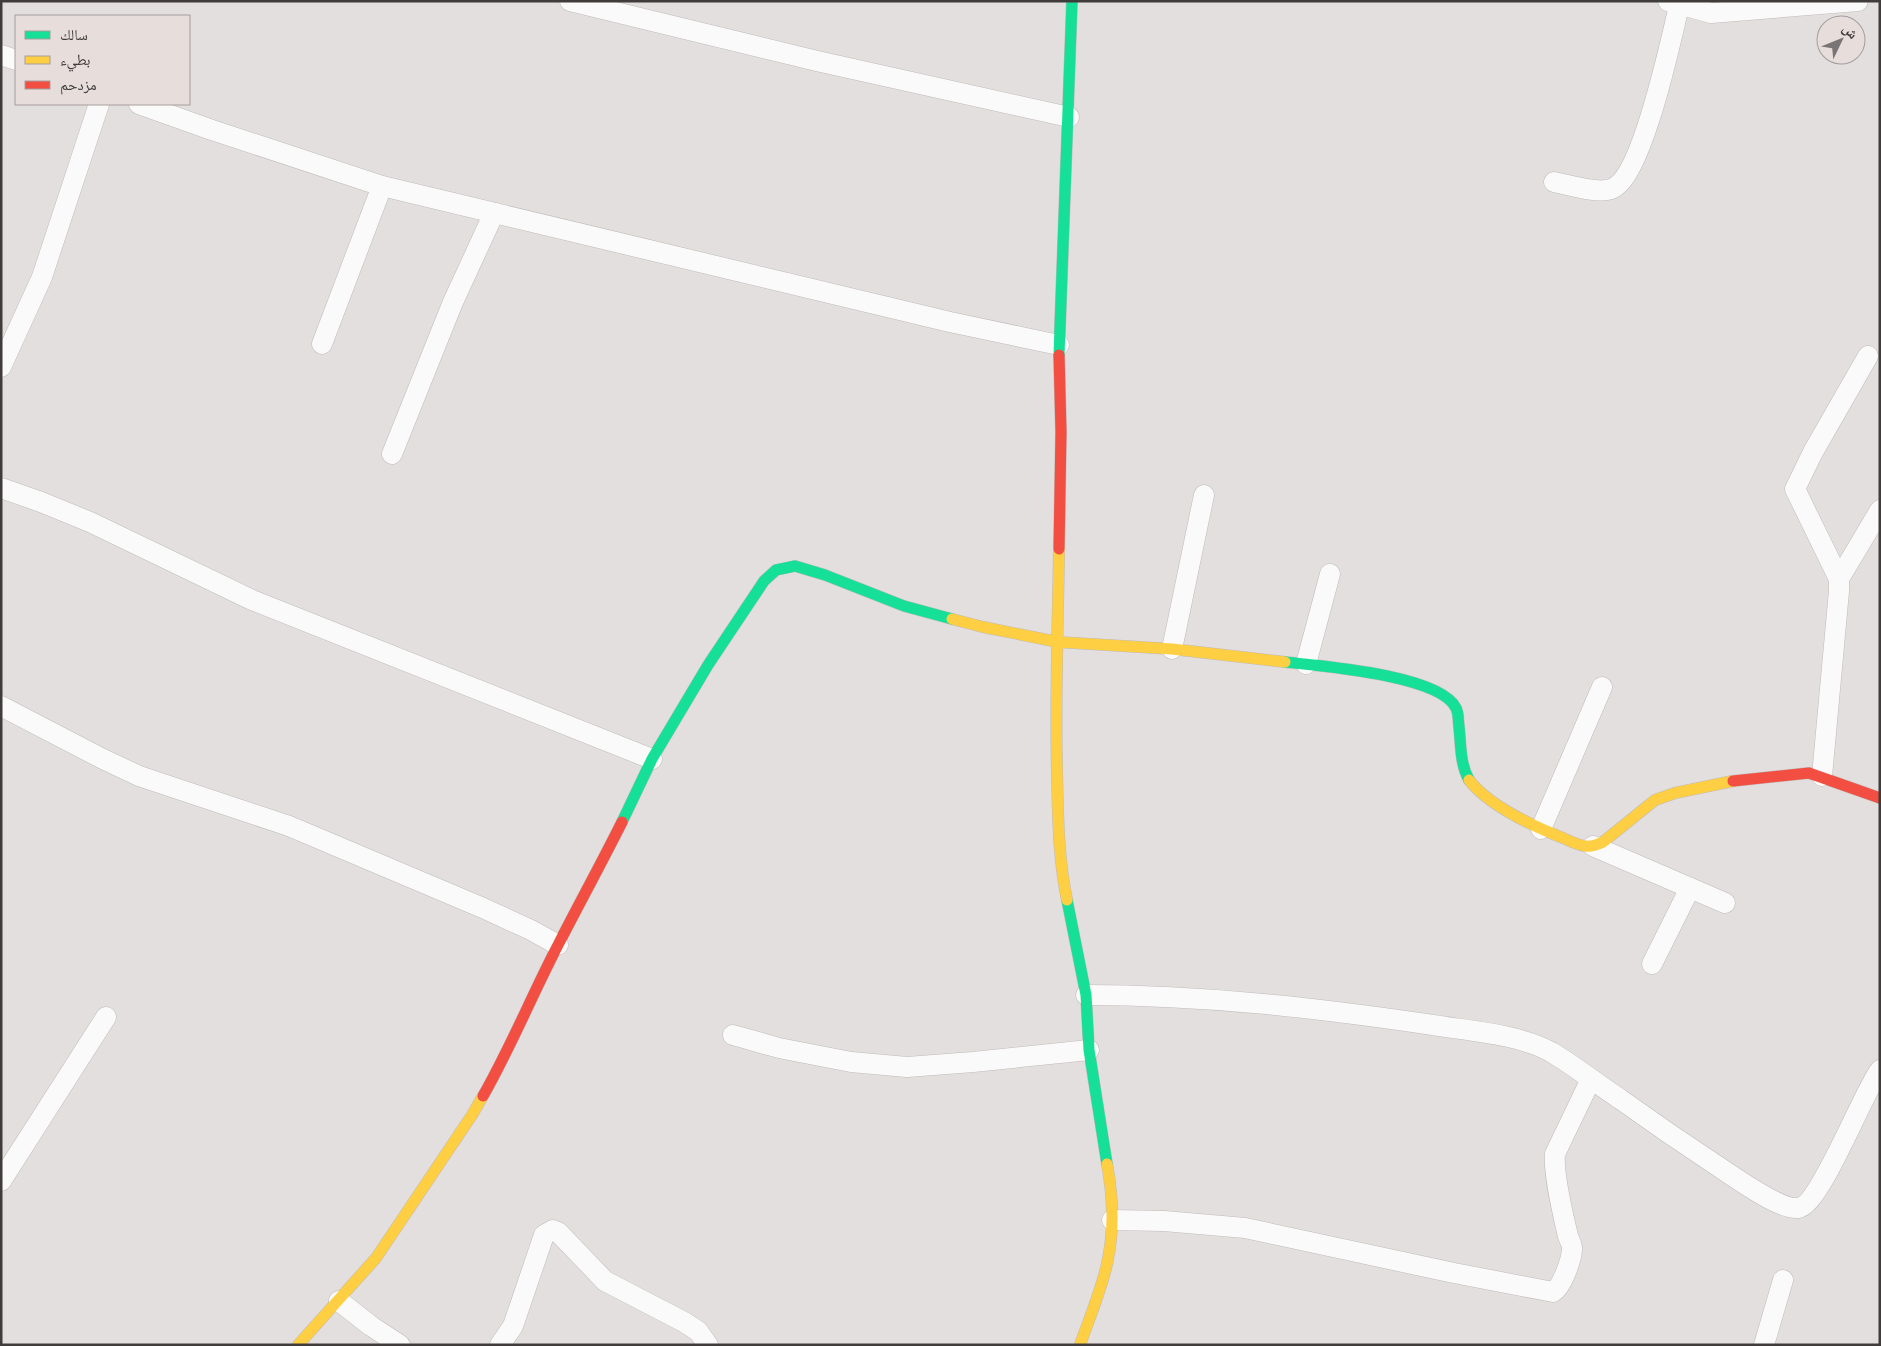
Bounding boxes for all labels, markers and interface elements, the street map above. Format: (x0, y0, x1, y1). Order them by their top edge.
legend (15, 15, 190, 105)
north arrow (1816, 15, 1866, 65)
text: ش (1839, 20, 1862, 43)
text: سالك (60, 26, 88, 44)
text: بطيء (60, 51, 90, 72)
text: مزدحم (60, 76, 97, 95)

